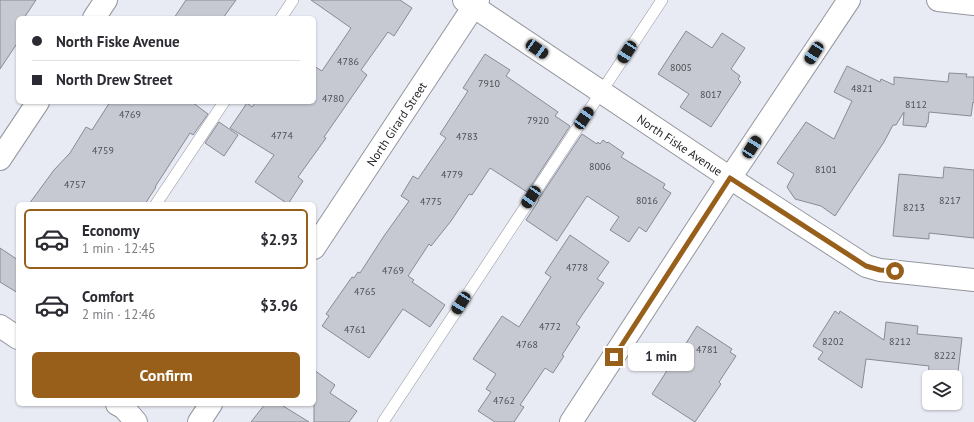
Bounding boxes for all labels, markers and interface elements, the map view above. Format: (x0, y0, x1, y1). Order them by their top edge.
text: North Fiske Avenue (56, 32, 180, 51)
car (524, 37, 550, 61)
car (615, 39, 639, 65)
car (802, 40, 826, 66)
house number: 4786 (337, 55, 359, 68)
house number: 8005 (670, 61, 692, 74)
text: North Drew Street (56, 70, 172, 89)
house number: 7910 (478, 77, 500, 90)
street label: North Girard Street (363, 79, 429, 169)
house number: 4821 (851, 82, 873, 95)
house number: 8017 (700, 88, 722, 101)
house number: 4780 (322, 92, 344, 105)
house number: 8112 (905, 98, 927, 111)
car (572, 105, 596, 131)
house number: 4769 (119, 108, 141, 121)
street label: North Fiske Avenue (635, 111, 726, 178)
house number: 7920 (527, 114, 549, 127)
house number: 4774 (271, 129, 293, 142)
house number: 4783 (456, 130, 478, 143)
car (740, 134, 764, 160)
house number: 4759 (92, 144, 114, 157)
house number: 8006 (589, 160, 611, 173)
house number: 8101 (815, 163, 837, 176)
house number: 4779 (441, 168, 463, 181)
house number: 4757 (64, 178, 86, 191)
car (519, 184, 543, 210)
house number: 8016 (636, 194, 658, 207)
house number: 8217 (939, 194, 961, 207)
house number: 4775 (420, 195, 442, 208)
house number: 8213 (903, 201, 925, 214)
icon: car (34, 221, 70, 257)
text: Economy (82, 221, 140, 240)
text: $2.93 (260, 230, 298, 249)
text: 1 min · 12:45 (82, 240, 155, 257)
house number: 4778 (566, 261, 588, 274)
route start (886, 262, 904, 280)
house number: 4769 (382, 264, 404, 277)
house number: 4765 (354, 285, 376, 298)
icon: car (34, 287, 70, 323)
text: Comfort (82, 287, 134, 306)
car (449, 290, 473, 316)
text: $3.96 (260, 296, 298, 315)
text: 2 min · 12:46 (82, 306, 155, 323)
house number: 4772 (539, 320, 561, 333)
house number: 4761 (344, 323, 366, 336)
house number: 8202 (822, 335, 844, 348)
house number: 8212 (889, 335, 911, 348)
house number: 4768 (516, 338, 538, 351)
callout: 1 min (628, 343, 694, 371)
house number: 4781 (696, 343, 718, 356)
route end (605, 348, 623, 366)
text: 1 min (645, 348, 677, 365)
house number: 8222 (934, 349, 956, 362)
button: Confirm (32, 352, 300, 398)
map controls (922, 370, 962, 410)
button: layers (922, 370, 962, 410)
house number: 4762 (493, 394, 515, 407)

